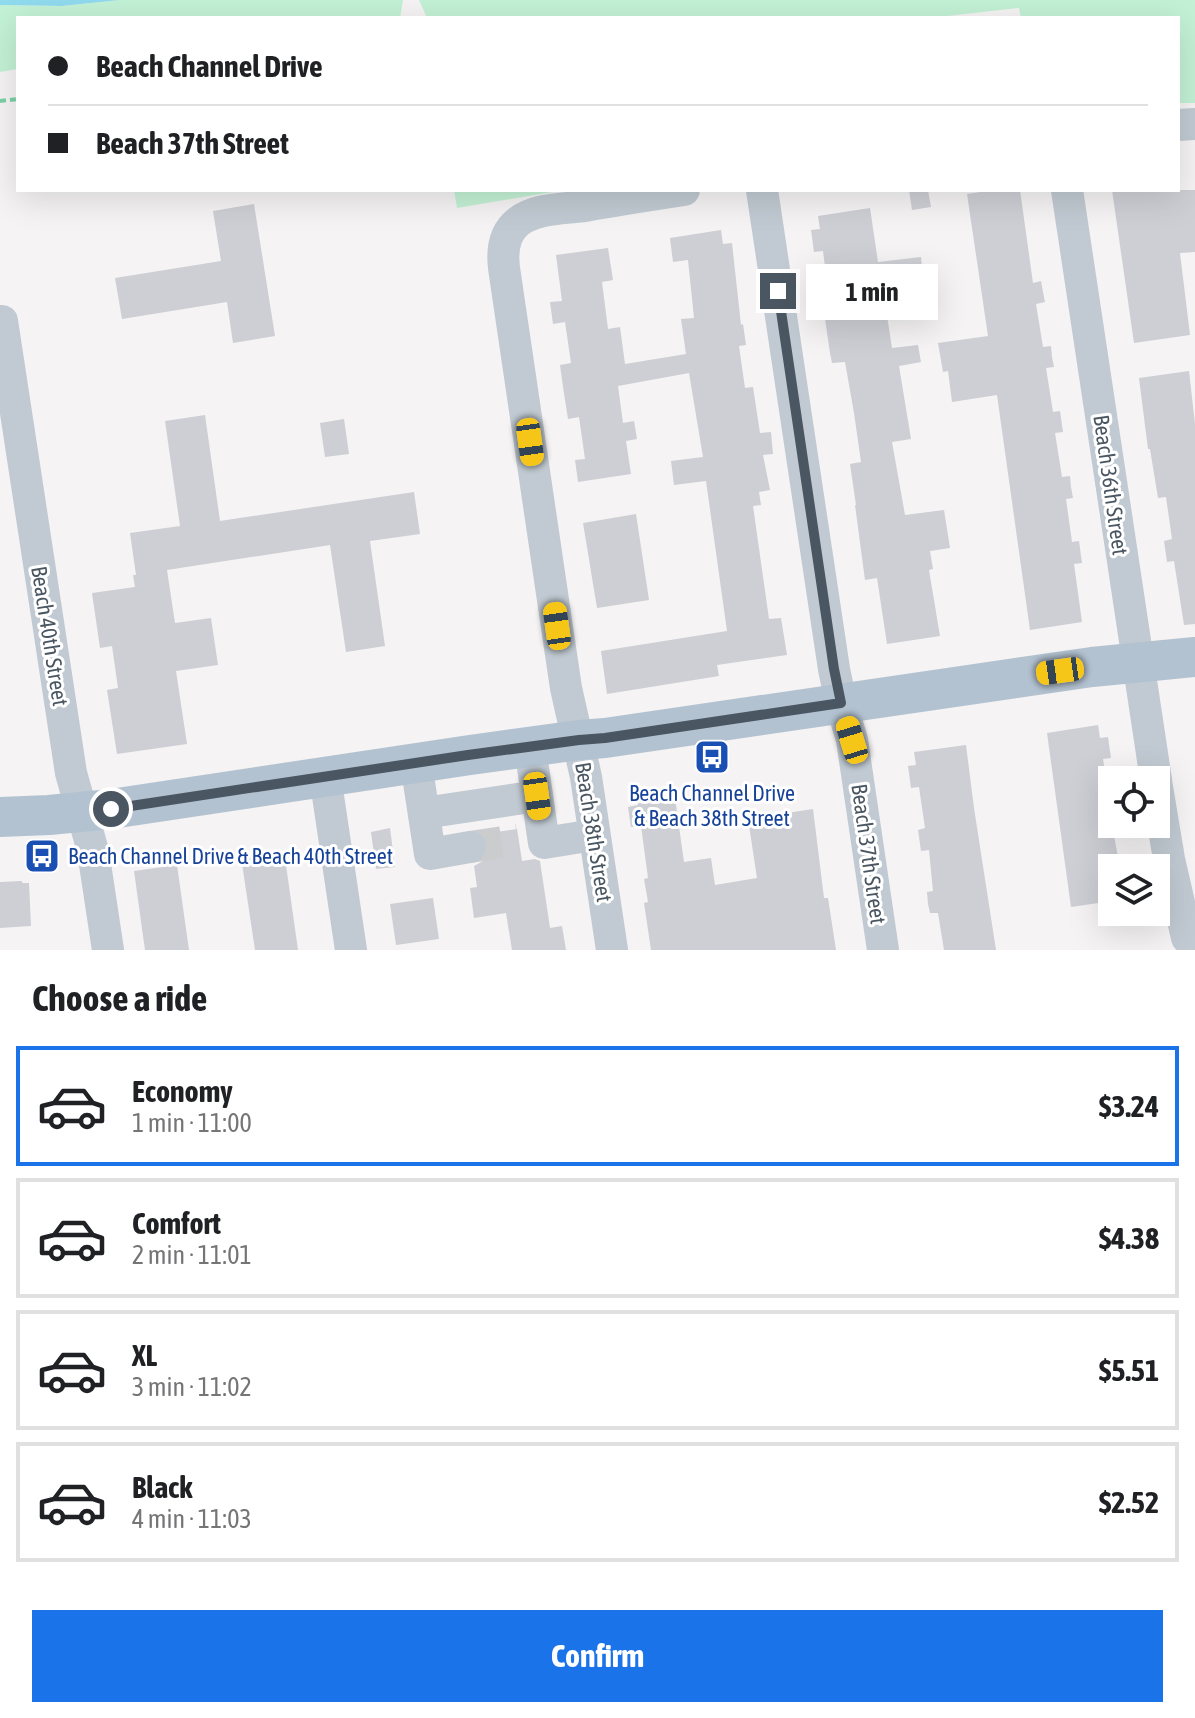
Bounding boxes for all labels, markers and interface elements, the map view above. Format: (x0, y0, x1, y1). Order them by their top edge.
text: Beach Channel Drive (96, 49, 323, 83)
text: Beach 37th Street (96, 126, 289, 160)
callout: 1 min (806, 263, 938, 319)
route end (760, 273, 796, 309)
text: 1 min (845, 277, 899, 307)
street label: Beach 36th Street (1088, 413, 1134, 557)
car (515, 417, 545, 467)
street label: Beach 40th Street (26, 564, 74, 708)
car (542, 601, 572, 651)
car (1035, 656, 1085, 686)
car (834, 714, 870, 766)
bus stop icon: Beach Channel Drive & Beach 38th Street (693, 738, 731, 776)
street label: Beach 38th Street (570, 760, 618, 904)
map controls (1098, 766, 1170, 926)
button: locate (1098, 766, 1170, 838)
car (522, 771, 552, 821)
place label: Beach Channel Drive & Beach 38th Street (629, 780, 795, 831)
street label: Beach 37th Street (846, 782, 892, 926)
route start (93, 791, 129, 827)
bus stop icon: Beach Channel Drive & Beach 40th Street (23, 837, 61, 875)
place label: Beach Channel Drive & Beach 40th Street (68, 843, 393, 869)
button: layers (1098, 854, 1170, 926)
text: Choose a ride (32, 977, 207, 1019)
icon: car (36, 1070, 108, 1142)
text: Economy (132, 1074, 233, 1108)
text: $3.24 (1099, 1089, 1159, 1123)
text: 1 min · 11:00 (132, 1108, 252, 1138)
icon: car (36, 1202, 108, 1274)
text: Comfort (132, 1206, 221, 1240)
text: $4.38 (1099, 1221, 1159, 1255)
text: 2 min · 11:01 (132, 1240, 252, 1270)
icon: car (36, 1334, 108, 1406)
text: XL (132, 1338, 157, 1372)
text: $5.51 (1099, 1353, 1159, 1387)
text: 3 min · 11:02 (132, 1372, 252, 1402)
icon: car (36, 1466, 108, 1538)
text: Black (132, 1470, 192, 1504)
text: $2.52 (1099, 1485, 1159, 1519)
text: 4 min · 11:03 (132, 1504, 252, 1534)
button: Confirm (32, 1610, 1163, 1702)

